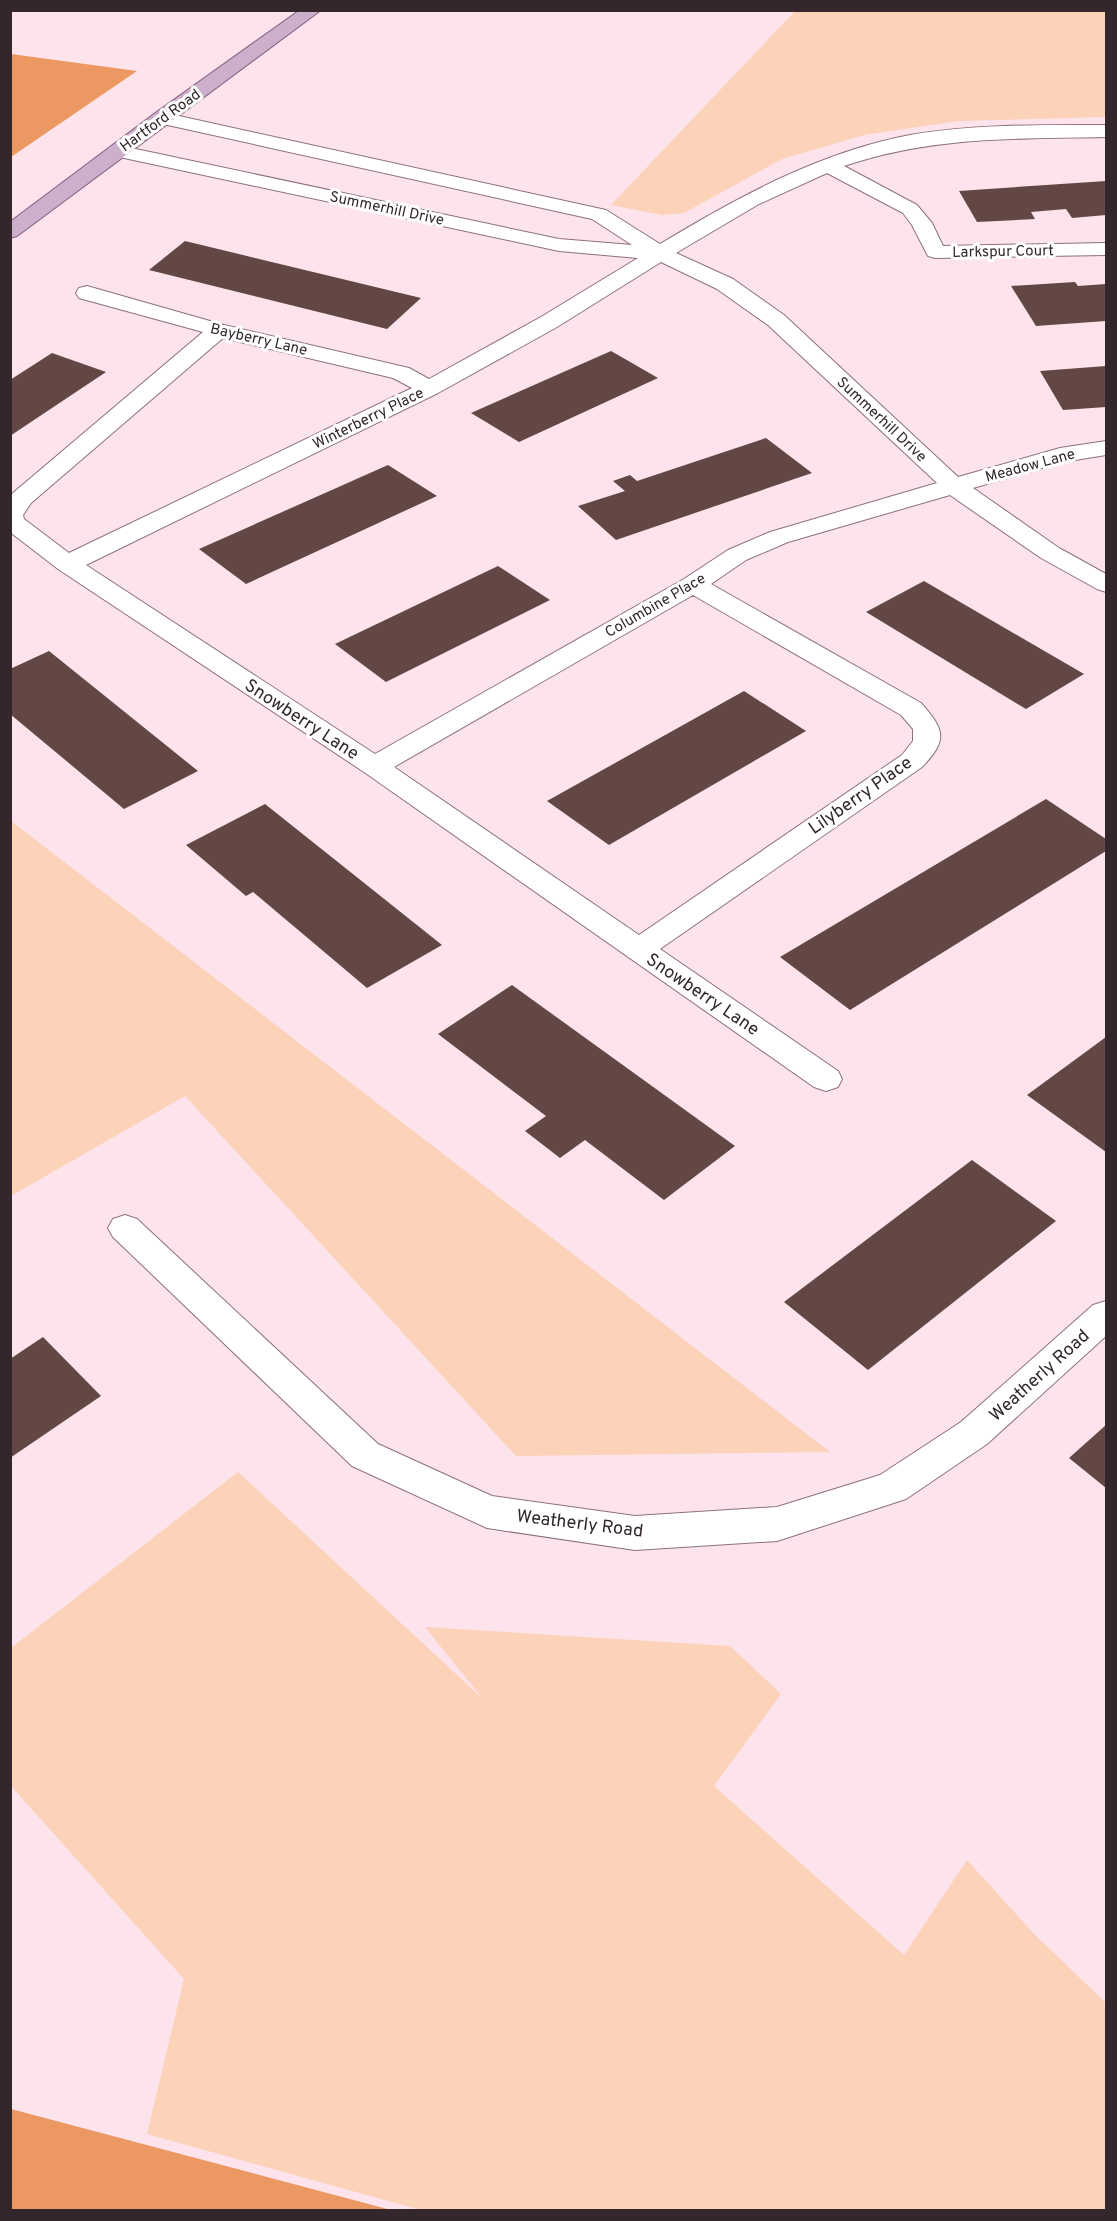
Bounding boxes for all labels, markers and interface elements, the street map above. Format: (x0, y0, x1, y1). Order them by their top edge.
street label: Hartford Road (117, 86, 205, 157)
street label: Summerhill Drive (328, 188, 446, 231)
street label: Larkspur Court (952, 242, 1054, 263)
street label: Bayberry Lane (208, 320, 309, 361)
street label: Summerhill Drive (832, 373, 930, 467)
street label: Winterberry Place (310, 384, 427, 454)
street label: Meadow Lane (983, 445, 1077, 488)
street label: Columbine Place (602, 570, 709, 643)
street label: Snowberry Lane (240, 675, 363, 766)
street label: Lilyberry Place (804, 752, 917, 841)
street label: Snowberry Lane (641, 949, 763, 1042)
street label: Weatherly Road (985, 1325, 1095, 1427)
street label: Weatherly Road (515, 1505, 644, 1544)

